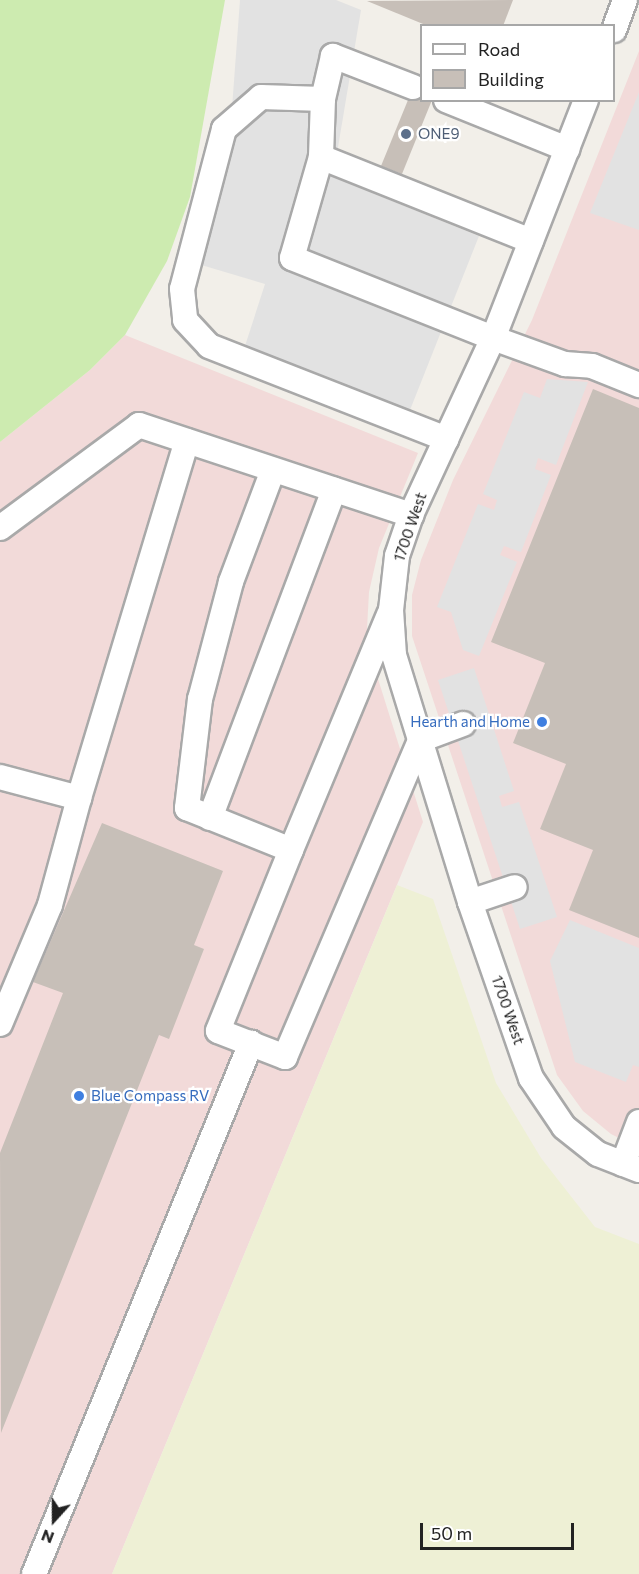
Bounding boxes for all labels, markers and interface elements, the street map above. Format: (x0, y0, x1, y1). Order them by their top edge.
legend (420, 24, 615, 102)
text: Road (478, 38, 520, 60)
text: Building (478, 68, 544, 90)
place label: ONE9 (418, 125, 460, 143)
marker: ONE9 (399, 127, 413, 141)
street label: 1700 West (390, 490, 430, 564)
place label: Hearth and Home (410, 713, 530, 731)
marker: Hearth and Home (535, 715, 549, 729)
street label: 1700 West (488, 973, 528, 1047)
place label: Blue Compass RV (91, 1087, 209, 1105)
marker: Blue Compass RV (72, 1089, 86, 1103)
north arrow (24, 1490, 84, 1550)
scale bar (423, 1511, 578, 1549)
text: 50 m (431, 1522, 472, 1544)
text: N (38, 1526, 56, 1548)

